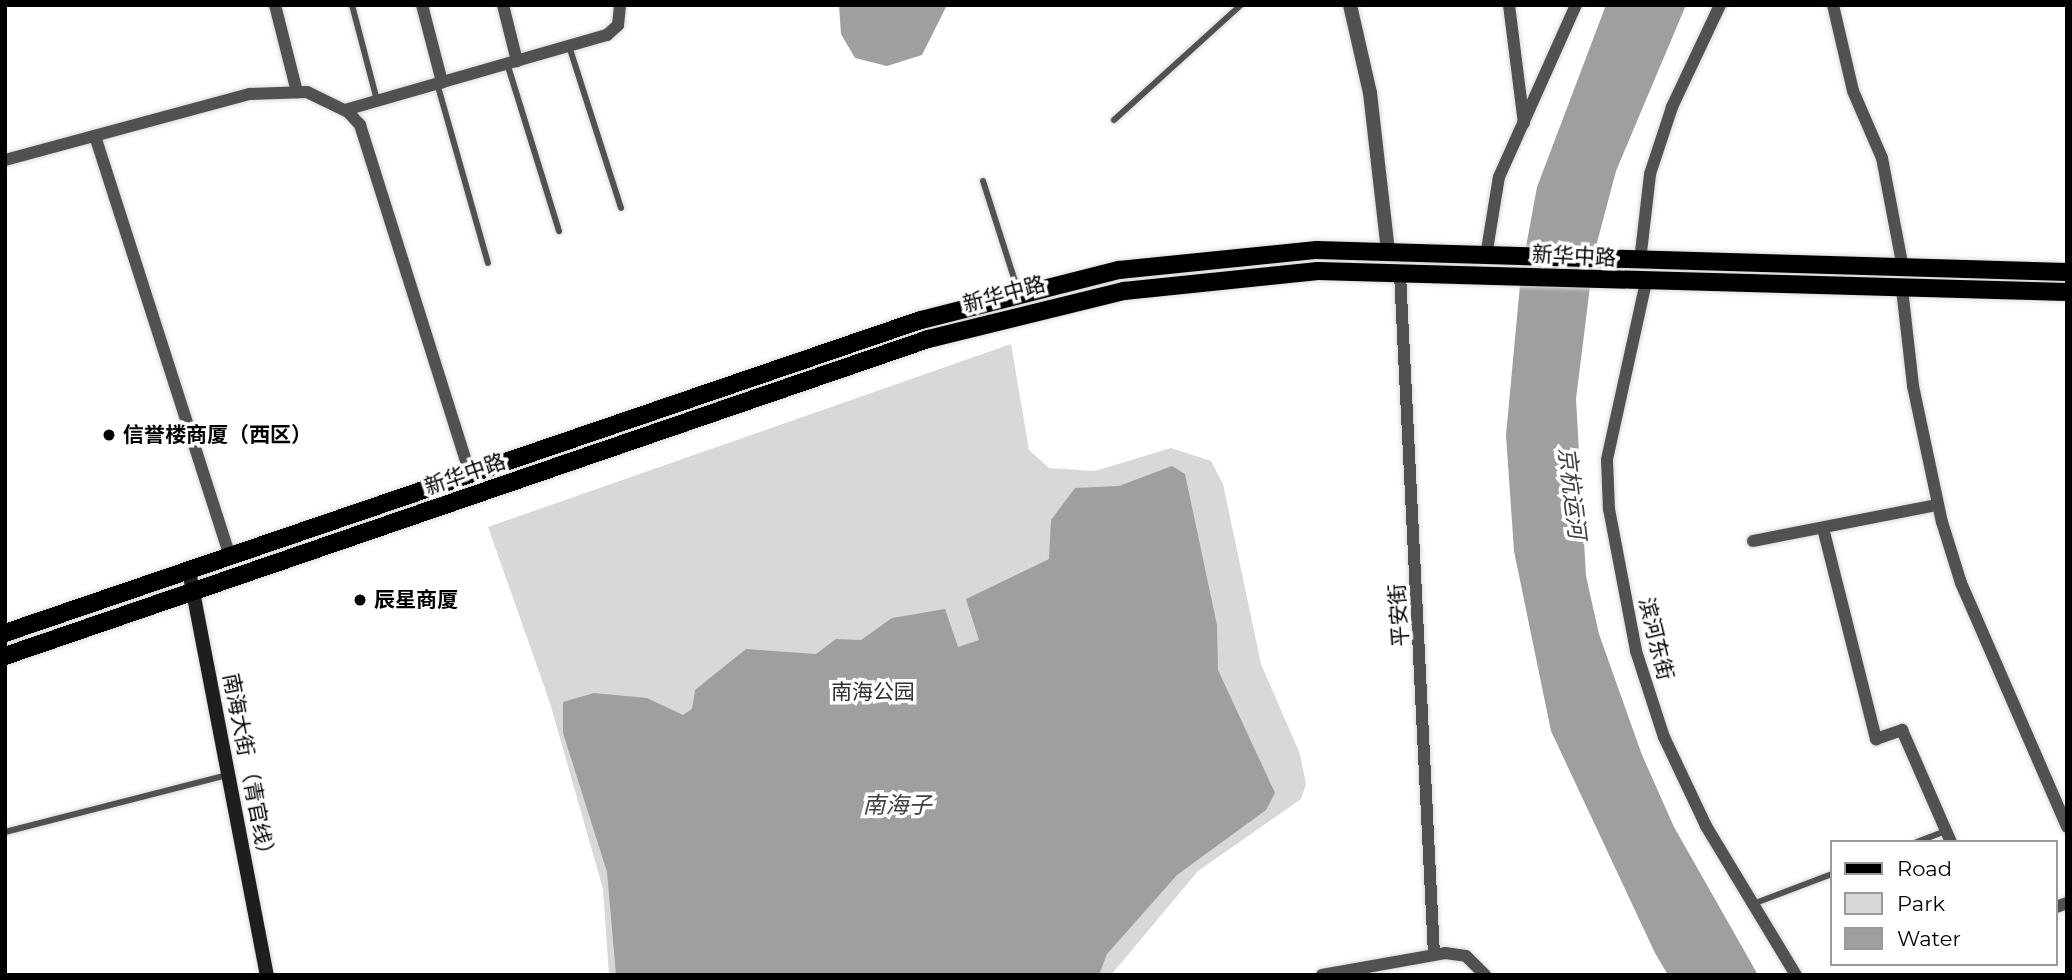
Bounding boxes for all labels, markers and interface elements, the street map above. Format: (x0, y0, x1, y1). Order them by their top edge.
street label: 新华中路 (1531, 241, 1617, 271)
street label: 新华中路 (960, 271, 1048, 317)
place label: 信誉楼商厦（西区） (123, 422, 312, 448)
marker: 信誉楼商厦（西区） (101, 427, 117, 443)
water label: 京杭运河 (1553, 446, 1591, 540)
street label: 新华中路 (421, 448, 509, 500)
street label: 平安街 (1384, 583, 1414, 647)
place label: 辰星商厦 (374, 587, 458, 613)
marker: 辰星商厦 (352, 592, 368, 608)
street label: 滨河东街 (1634, 595, 1678, 683)
street label: 南海大街 （青官线） (218, 671, 280, 867)
park label: 南海公园 (831, 679, 915, 705)
water label: 南海子 (863, 791, 931, 819)
legend (1830, 840, 2058, 966)
text: Road (1897, 856, 1952, 881)
text: Park (1897, 891, 1945, 916)
text: Water (1897, 926, 1961, 951)

